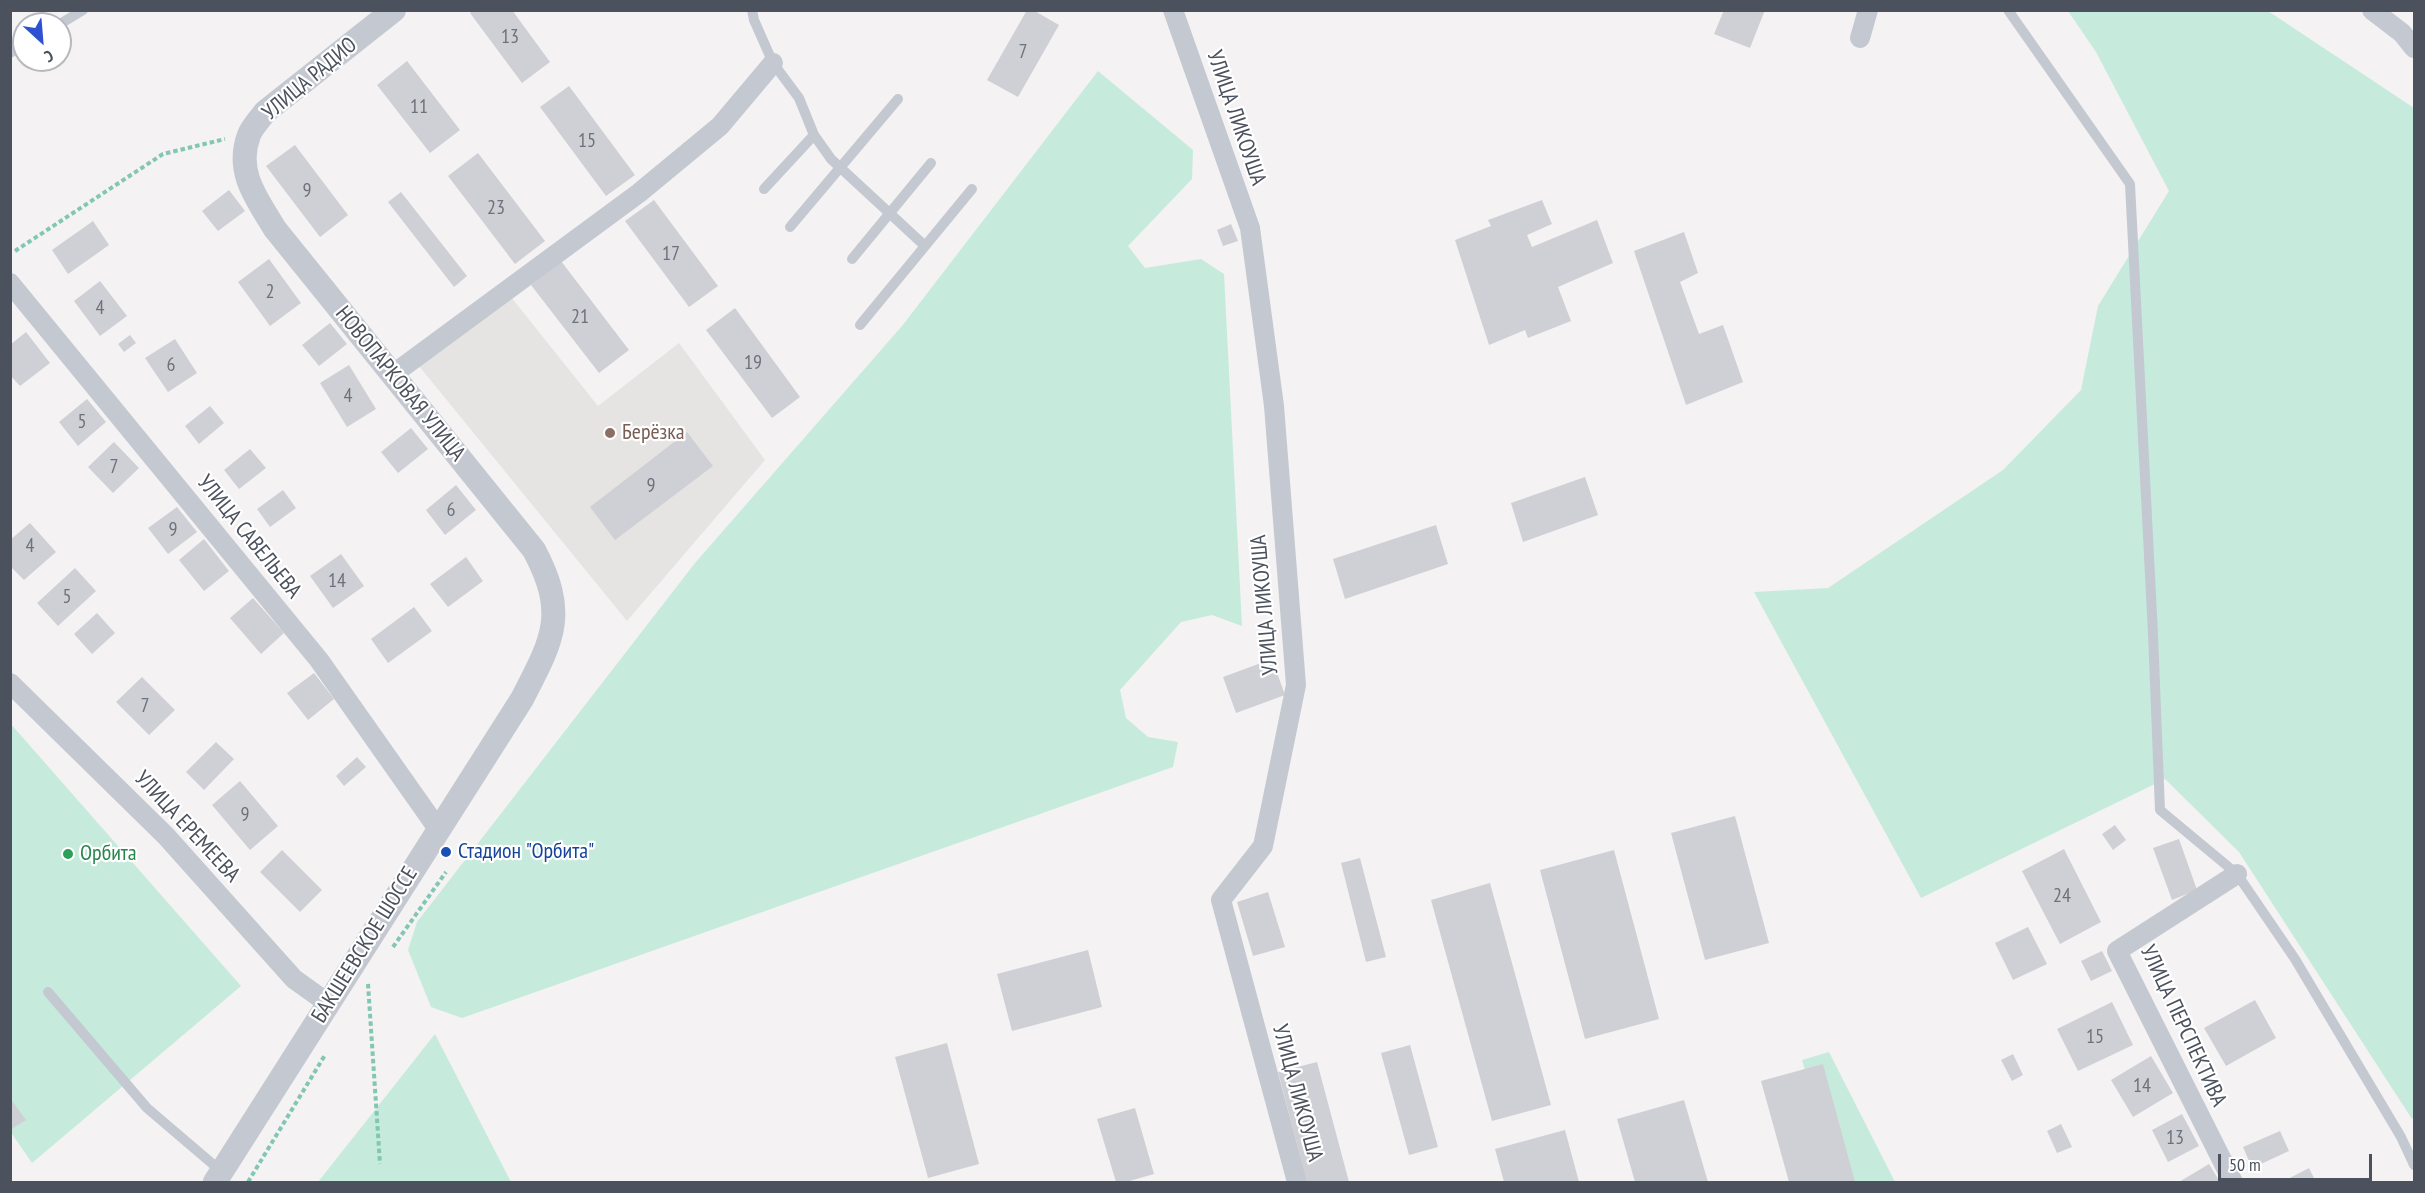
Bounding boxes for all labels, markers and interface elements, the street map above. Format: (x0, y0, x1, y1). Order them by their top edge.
north arrow (12, 12, 72, 72)
house number: 13 (501, 25, 519, 49)
street label: УЛИЦА РАДИО (258, 32, 362, 126)
house number: 7 (1019, 40, 1027, 64)
text: С (41, 46, 57, 67)
street label: УЛИЦА ЛИКОУША (1201, 47, 1271, 189)
house number: 11 (410, 95, 428, 119)
house number: 15 (578, 129, 596, 153)
house number: 9 (303, 179, 311, 203)
house number: 23 (487, 196, 505, 220)
house number: 17 (662, 242, 680, 266)
house number: 2 (266, 280, 274, 304)
house number: 4 (96, 296, 104, 320)
street label: НОВОПАРКОВАЯ УЛИЦА (329, 301, 471, 467)
house number: 21 (571, 305, 589, 329)
house number: 19 (744, 351, 762, 375)
house number: 6 (167, 353, 175, 377)
house number: 4 (344, 384, 352, 408)
house number: 5 (78, 410, 86, 434)
place label: Берёзка (622, 420, 685, 446)
marker: Берёзка (603, 426, 617, 440)
house number: 7 (110, 455, 118, 479)
street label: УЛИЦА САВЕЛЬЕВА (191, 470, 307, 604)
house number: 9 (647, 474, 655, 498)
house number: 6 (447, 498, 455, 522)
house number: 9 (169, 518, 177, 542)
house number: 4 (26, 534, 34, 558)
street label: УЛИЦА ЛИКОУША (1246, 534, 1284, 676)
house number: 14 (328, 569, 346, 593)
house number: 5 (63, 585, 71, 609)
house number: 7 (141, 694, 149, 718)
street label: УЛИЦА ЕРЕМЕЕВА (129, 766, 245, 888)
house number: 9 (241, 803, 249, 827)
place label: Стадион "Орбита" (458, 839, 594, 865)
place label: Орбита (80, 841, 137, 867)
marker: Стадион "Орбита" (439, 845, 453, 859)
marker: Орбита (61, 847, 75, 861)
street label: БАКШЕЕВСКОЕ ШОССЕ (306, 862, 424, 1028)
house number: 24 (2053, 884, 2071, 908)
street label: УЛИЦА ПЕРСПЕКТИВА (2134, 941, 2232, 1111)
street label: УЛИЦА ЛИКОУША (1266, 1022, 1328, 1164)
house number: 15 (2086, 1025, 2104, 1049)
house number: 14 (2133, 1074, 2151, 1098)
house number: 13 (2166, 1126, 2184, 1150)
scale bar (2221, 1142, 2376, 1180)
text: 50 m (2229, 1153, 2261, 1176)

